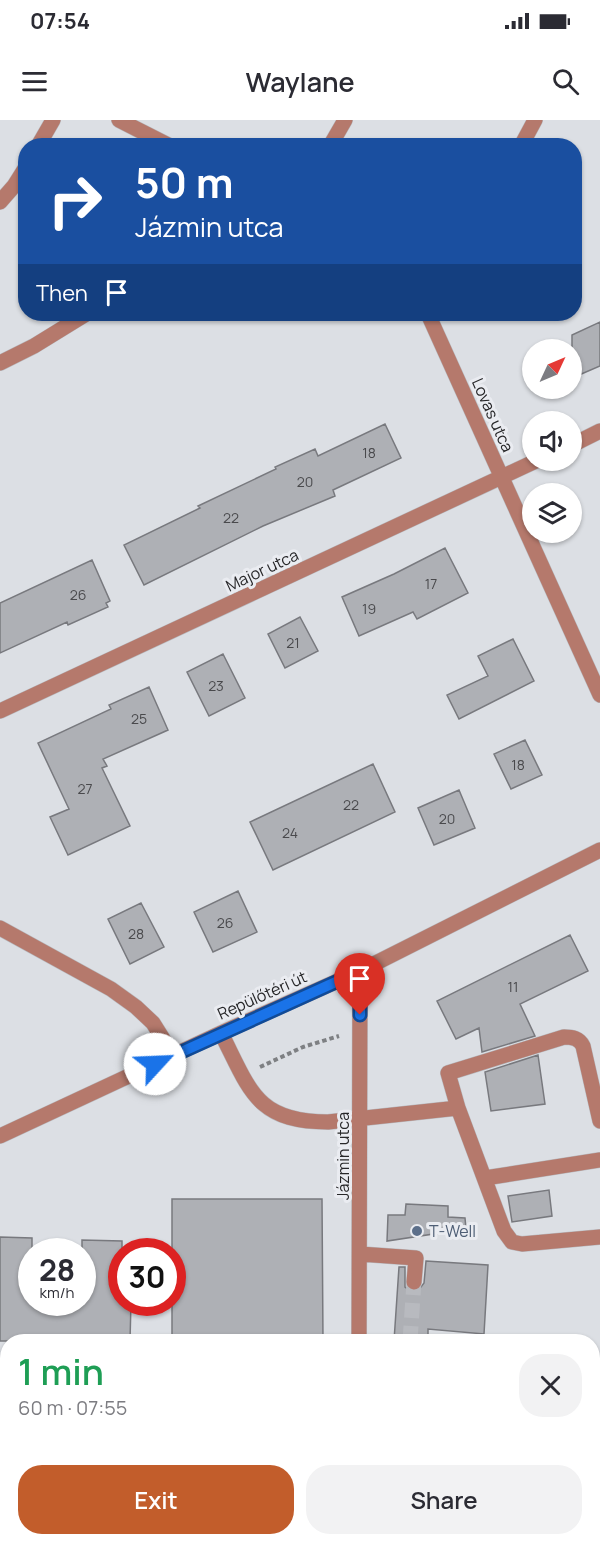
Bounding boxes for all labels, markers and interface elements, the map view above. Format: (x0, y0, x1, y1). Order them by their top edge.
text: 07:54 (30, 6, 90, 36)
text: Waylane (245, 63, 355, 100)
icon: menu (18, 65, 51, 98)
icon: search (549, 65, 582, 98)
text: 50 m (135, 153, 233, 211)
icon: right (36, 162, 114, 240)
text: Jázmin utca (135, 208, 284, 245)
icon: arrive (100, 276, 133, 309)
text: Then (36, 278, 88, 308)
north arrow (522, 339, 582, 399)
map controls (522, 339, 582, 543)
street label: Lovas utca (467, 375, 519, 455)
button: sound (522, 411, 582, 471)
house number: 18 (362, 443, 376, 462)
house number: 20 (297, 472, 313, 491)
button: layers (522, 483, 582, 543)
house number: 22 (223, 508, 239, 527)
street label: Major utca (222, 544, 302, 596)
house number: 17 (425, 574, 437, 593)
house number: 26 (70, 585, 86, 604)
house number: 19 (362, 599, 376, 618)
house number: 21 (286, 633, 300, 652)
house number: 23 (208, 676, 224, 695)
house number: 25 (131, 709, 147, 728)
house number: 18 (511, 755, 525, 774)
house number: 27 (77, 779, 93, 798)
house number: 22 (343, 795, 359, 814)
house number: 20 (439, 809, 455, 828)
house number: 24 (282, 823, 298, 842)
house number: 26 (217, 913, 233, 932)
house number: 28 (128, 924, 144, 943)
pin (334, 953, 385, 1015)
icon: arrive (343, 962, 376, 995)
street label: Repülőtéri út (214, 965, 310, 1025)
house number: 11 (508, 977, 518, 996)
position arrow (123, 1032, 187, 1096)
street label: Jázmin utca (332, 1112, 354, 1200)
place label: T-Well (429, 1220, 476, 1242)
marker: T-Well (410, 1224, 424, 1238)
speed limit sign: 30 (108, 1238, 186, 1316)
text: 28 (39, 1249, 75, 1290)
text: km/h (40, 1282, 74, 1303)
text: 1 min (18, 1347, 104, 1396)
button: close (519, 1354, 582, 1417)
text: 60 m · 07:55 (18, 1394, 127, 1421)
button: Exit (18, 1465, 294, 1534)
button: Share (306, 1465, 582, 1534)

